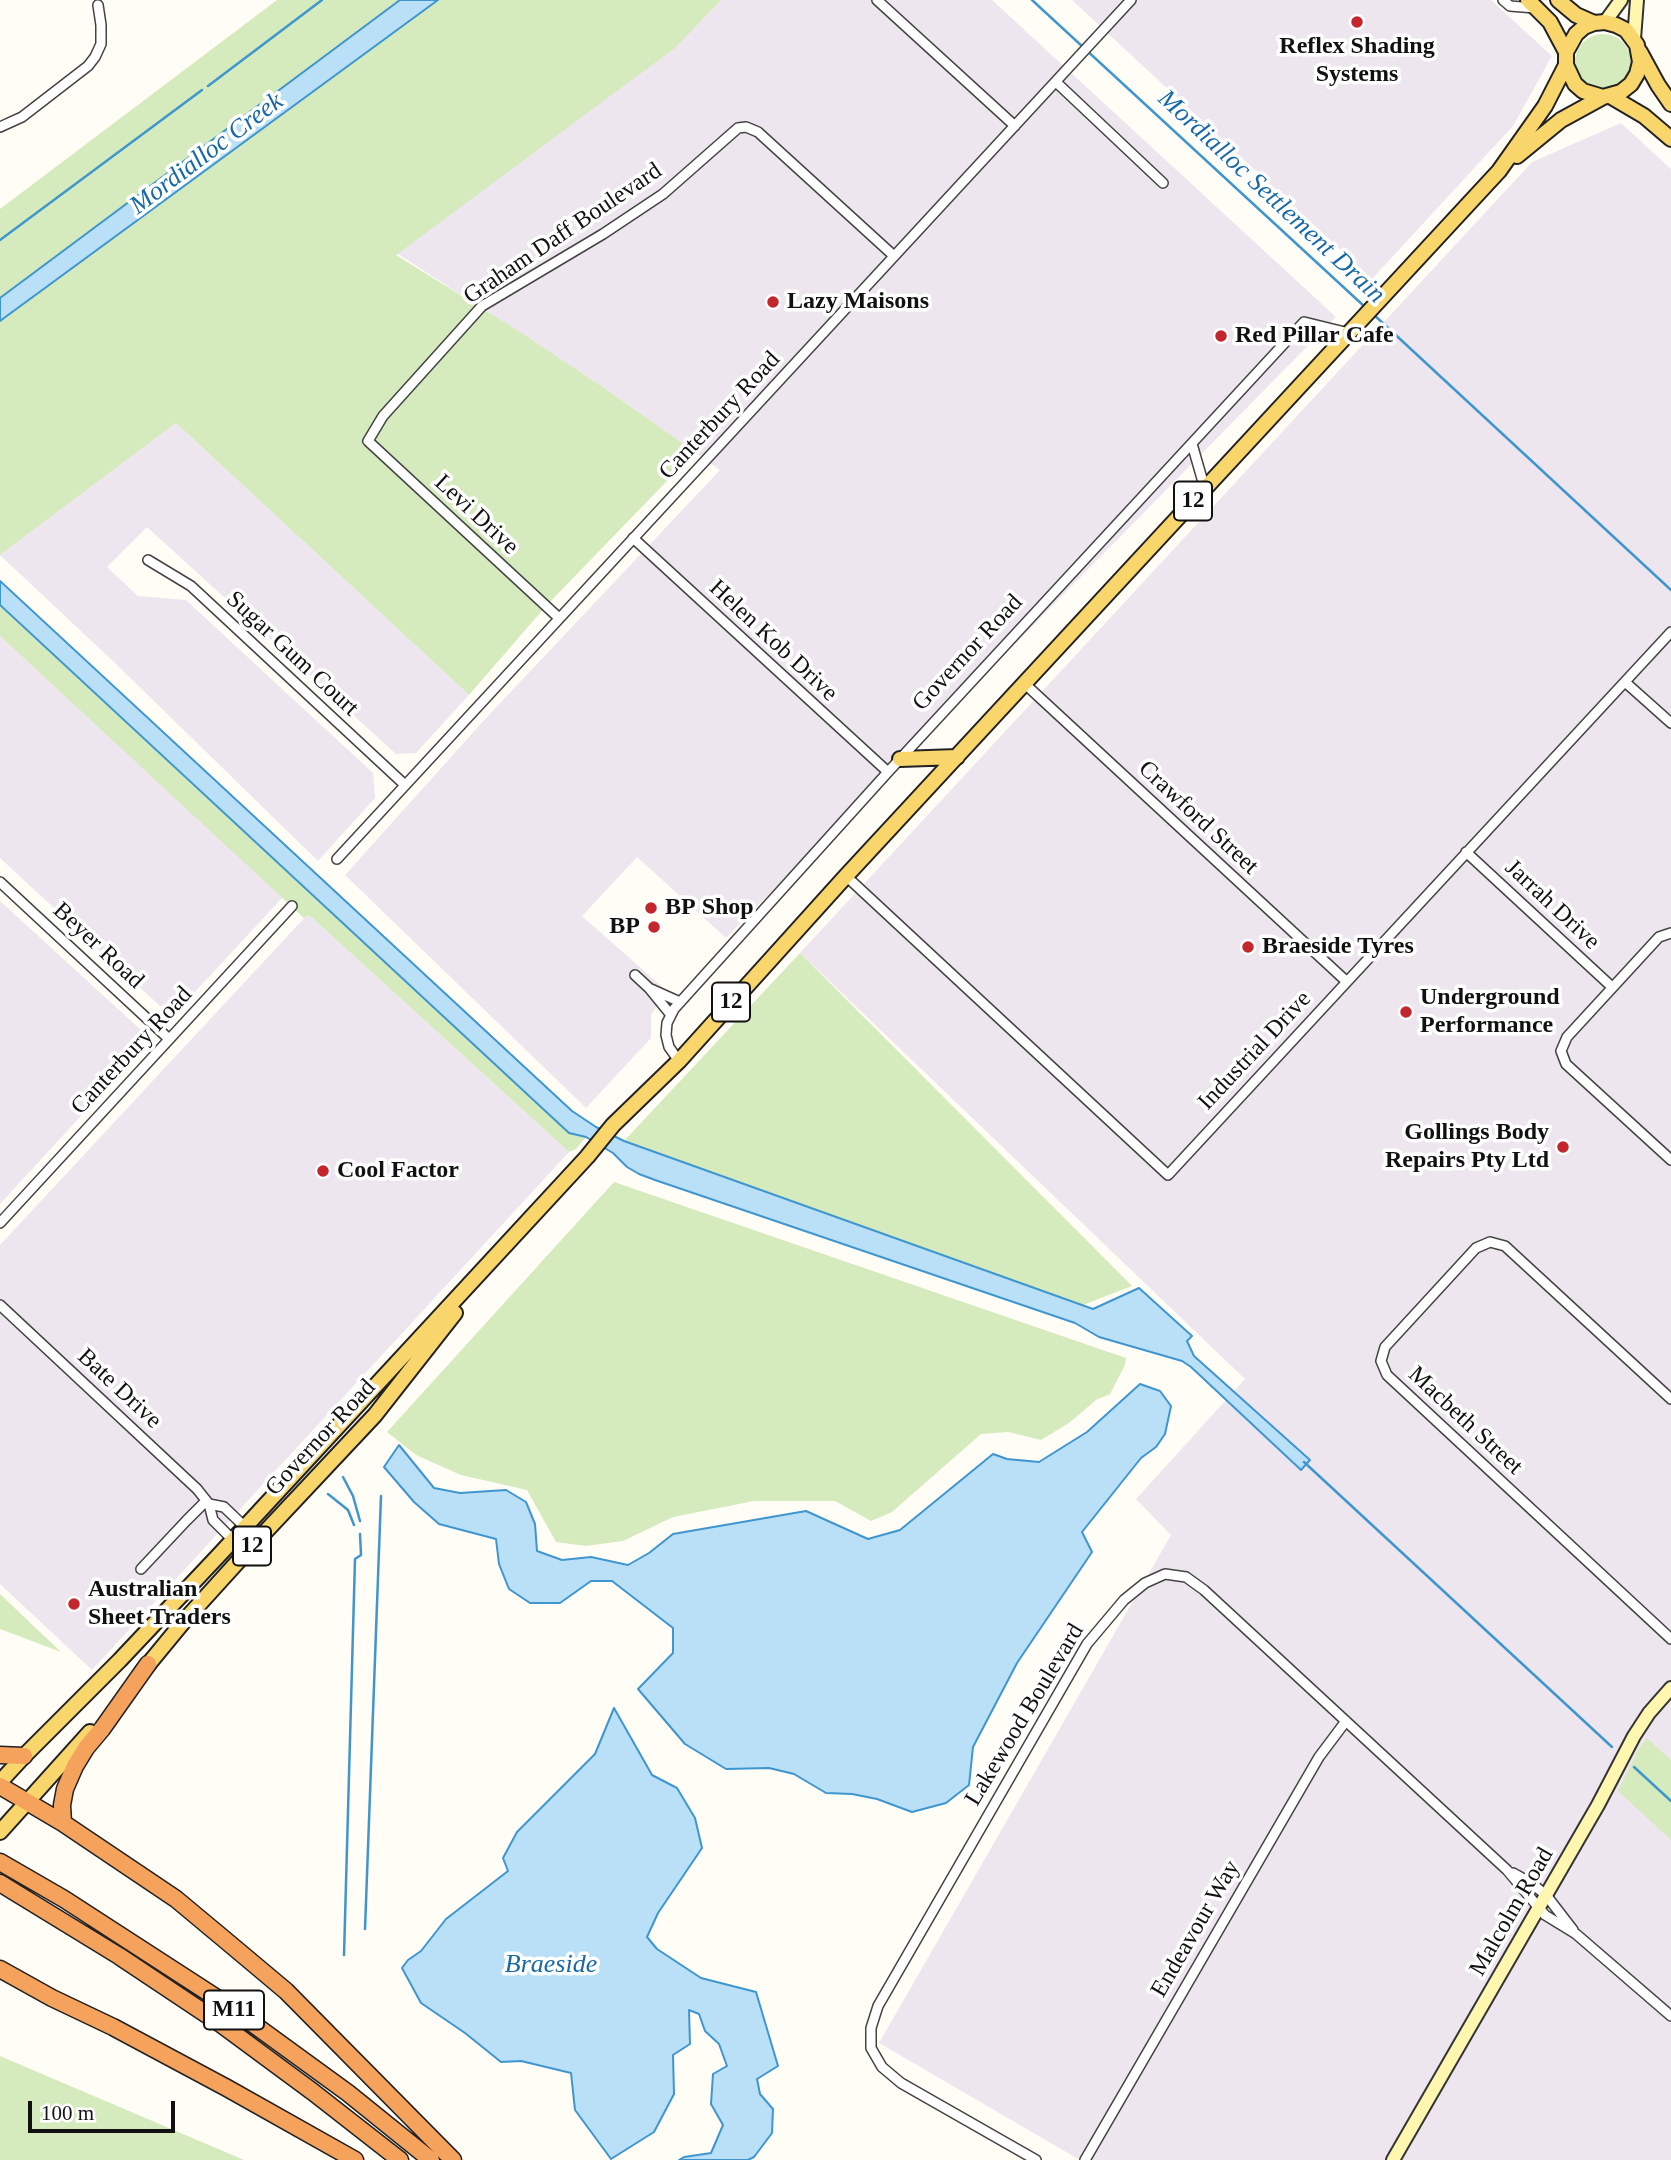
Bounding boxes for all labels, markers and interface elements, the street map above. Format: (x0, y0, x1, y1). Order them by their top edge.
marker: Reflex Shading Systems (1349, 14, 1365, 30)
place label: Reflex Shading Systems (1279, 33, 1435, 89)
water label: Mordialloc Settlement Drain (1151, 83, 1391, 311)
water label: Mordialloc Creek (124, 86, 290, 222)
street label: Graham Daff Boulevard (458, 157, 668, 311)
place label: Lazy Maisons (787, 288, 929, 316)
marker: Lazy Maisons (765, 294, 781, 310)
place label: Red Pillar Cafe (1235, 322, 1394, 350)
marker: Red Pillar Cafe (1213, 328, 1229, 344)
street label: Canterbury Road (653, 346, 787, 486)
street label: Levi Drive (428, 469, 524, 561)
road number: 12 (1174, 481, 1212, 520)
street label: Helen Kob Drive (703, 574, 843, 708)
street label: Sugar Gum Court (220, 585, 364, 723)
street label: Governor Road (907, 589, 1029, 717)
street label: Crawford Street (1132, 755, 1264, 881)
street label: Jarrah Drive (1499, 854, 1605, 956)
place label: BP Shop (665, 894, 754, 922)
street label: Beyer Road (47, 897, 149, 995)
marker: BP Shop (643, 900, 659, 916)
place label: BP (609, 913, 640, 941)
marker: BP (646, 919, 662, 935)
place label: Braeside Tyres (1262, 933, 1414, 961)
marker: Braeside Tyres (1240, 939, 1256, 955)
street label: Canterbury Road (65, 981, 199, 1121)
road number: 12 (712, 982, 750, 1021)
place label: Underground Performance (1420, 984, 1560, 1040)
street label: Industrial Drive (1192, 985, 1318, 1117)
marker: Underground Performance (1398, 1004, 1414, 1020)
place label: Gollings Body Repairs Pty Ltd (1385, 1119, 1549, 1175)
marker: Gollings Body Repairs Pty Ltd (1555, 1139, 1571, 1155)
place label: Cool Factor (337, 1157, 459, 1185)
marker: Cool Factor (315, 1163, 331, 1179)
street label: Bate Drive (71, 1343, 167, 1435)
street label: Macbeth Street (1402, 1361, 1528, 1481)
street label: Governor Road (260, 1374, 382, 1502)
road number: 12 (233, 1526, 271, 1566)
place label: Australian Sheet Traders (88, 1576, 231, 1632)
marker: Australian Sheet Traders (66, 1596, 82, 1612)
street label: Lakewood Boulevard (959, 1619, 1091, 1811)
street label: Malcolm Road (1464, 1843, 1560, 1981)
street label: Endeavour Way (1145, 1855, 1247, 2003)
water label: Braeside (505, 1949, 597, 1981)
road number: M11 (204, 1991, 264, 2030)
scale bar (32, 2086, 178, 2130)
text: 100 m (41, 2101, 94, 2125)

